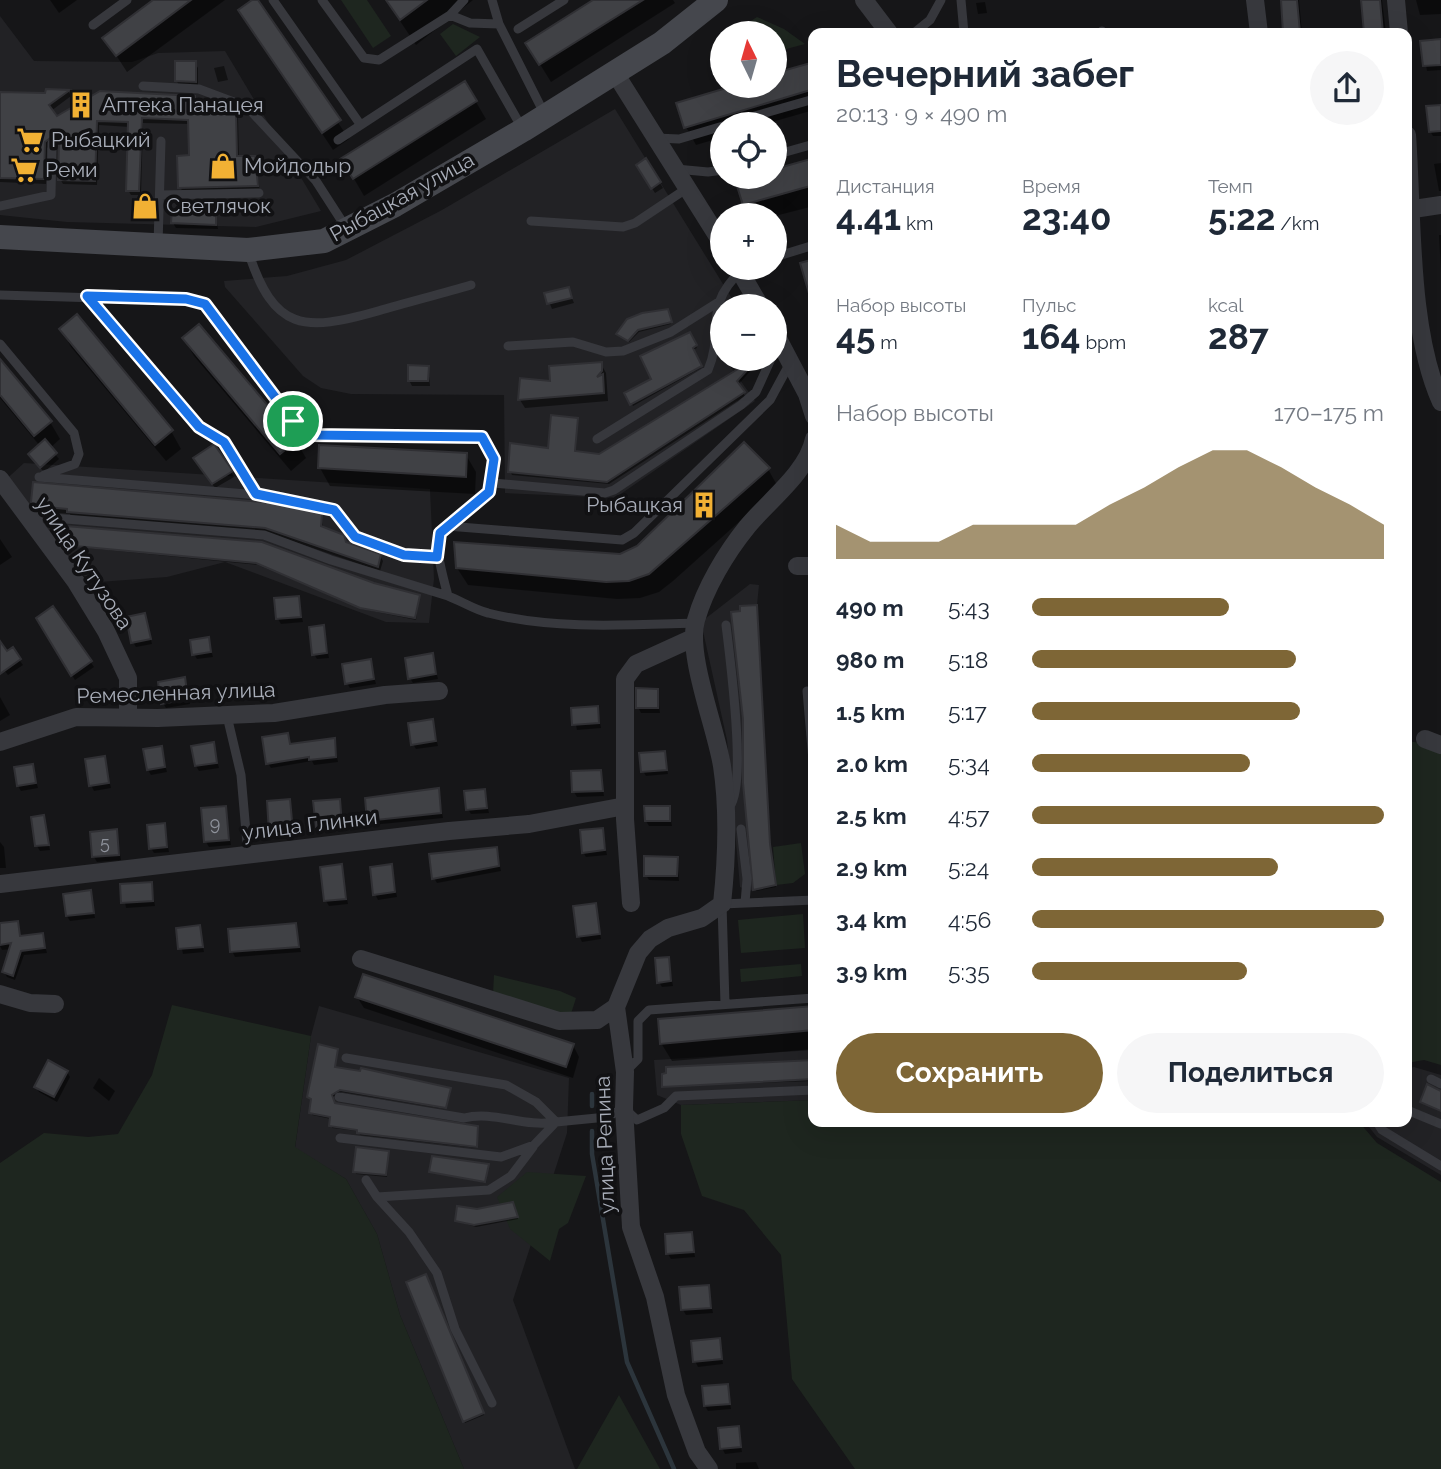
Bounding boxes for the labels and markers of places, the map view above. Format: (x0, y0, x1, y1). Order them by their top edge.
building icon: Аптека Панацея (66, 90, 96, 120)
place label: Аптека Панацея (102, 92, 264, 117)
supermarket icon: Рыбацкий (15, 125, 45, 155)
place label: Рыбацкий (51, 127, 151, 152)
shop icon: Мойдодыр (208, 151, 238, 181)
place label: Мойдодыр (244, 153, 351, 178)
supermarket icon: Реми (9, 155, 39, 185)
place label: Реми (45, 157, 98, 182)
shop icon: Светлячок (130, 191, 160, 221)
place label: Светлячок (166, 193, 271, 218)
pin (263, 391, 323, 451)
building icon: Рыбацкая (689, 490, 719, 520)
place label: Рыбацкая (586, 492, 683, 517)

